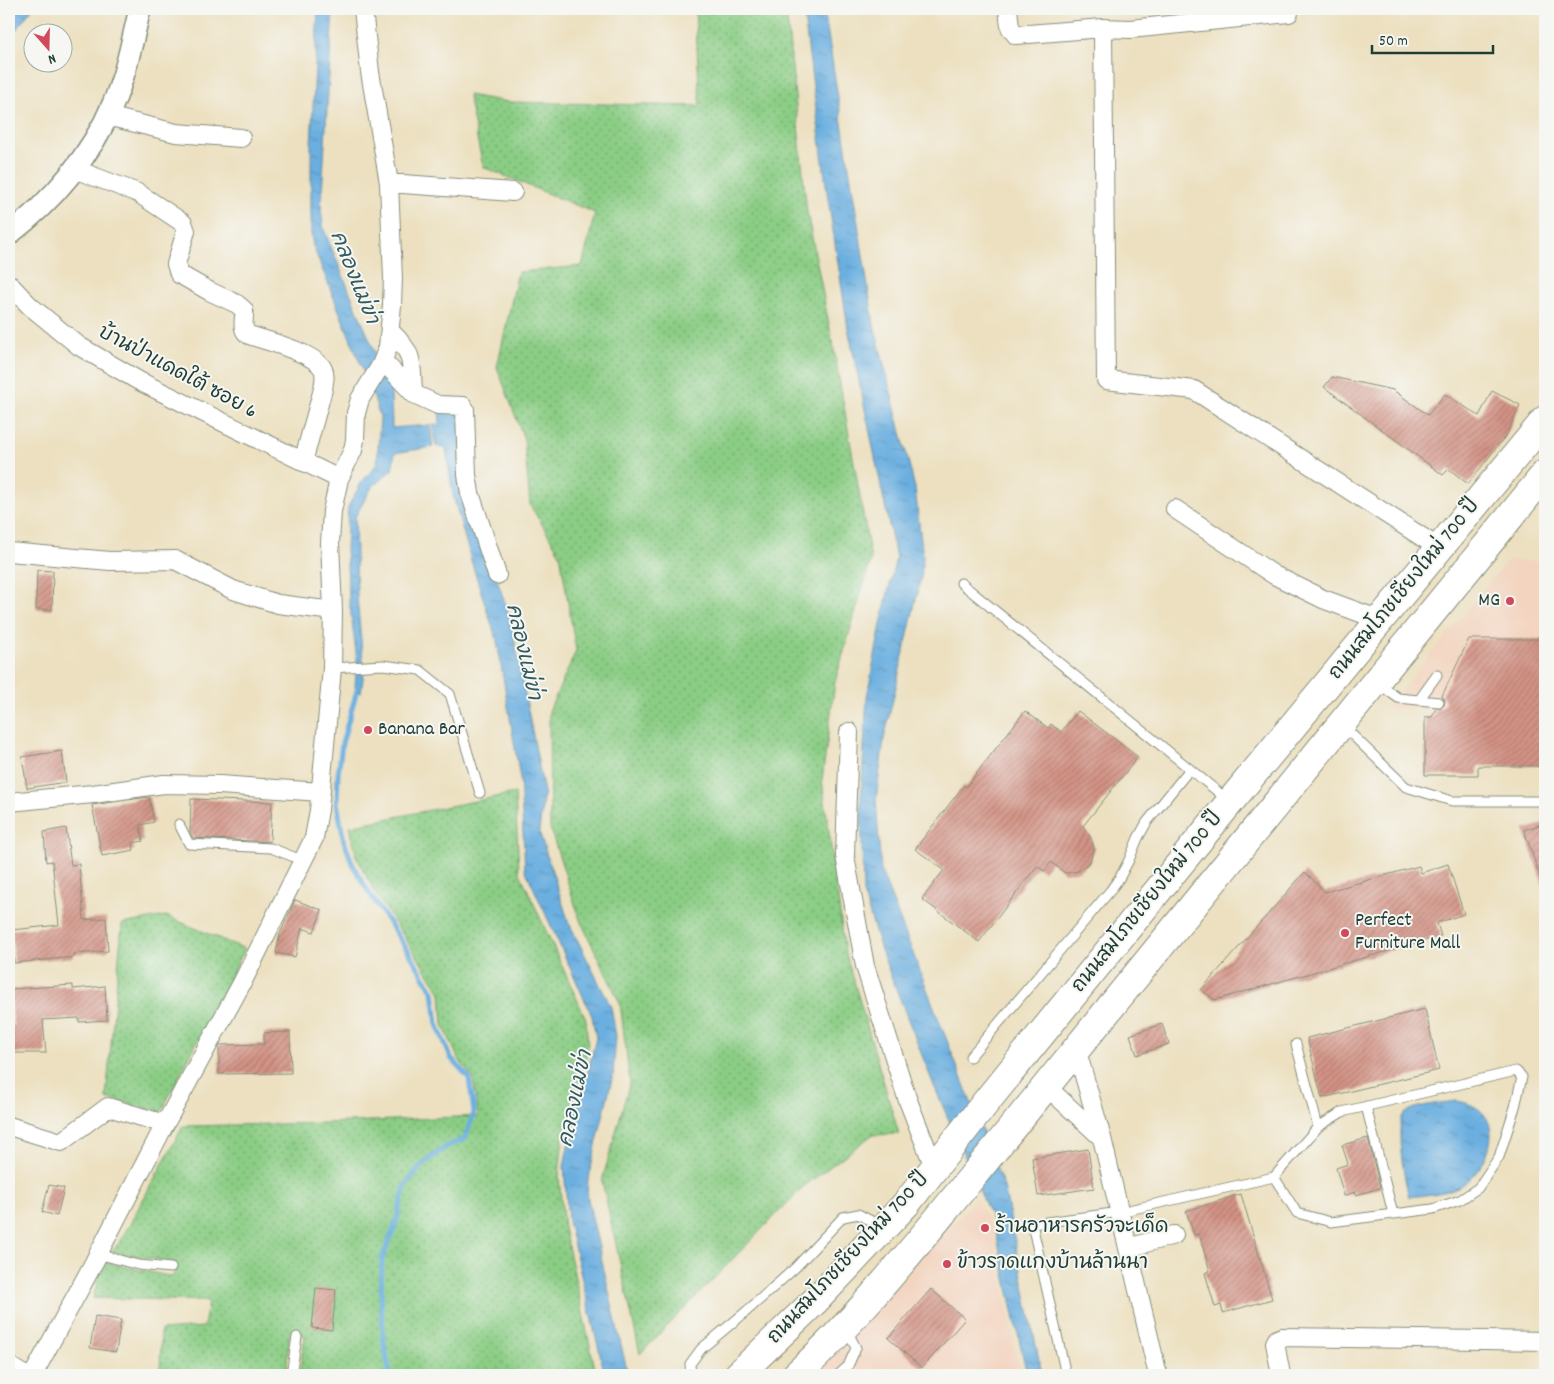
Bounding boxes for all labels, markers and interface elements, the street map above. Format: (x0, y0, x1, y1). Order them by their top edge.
north arrow (22, 22, 72, 72)
scale bar (1372, 22, 1493, 54)
text: 50 m (1379, 31, 1408, 53)
text: N (45, 48, 58, 69)
water label: คลองแม่ข่า (321, 227, 387, 331)
street label: บ้านป่าแดดใต้ ซอย 6 (93, 318, 262, 427)
street label: ถนนสมโภชเชียงใหม่ 700 ปี (1321, 492, 1487, 687)
place label: MG (1478, 587, 1500, 615)
marker: MG (1504, 595, 1516, 607)
water label: คลองแม่ข่า (496, 601, 549, 705)
place label: Banana Bar (378, 716, 466, 744)
marker: Banana Bar (362, 724, 374, 736)
street label: ถนนสมโภชเชียงใหม่ 700 ปี (1064, 805, 1230, 1000)
place label: Perfect Furniture Mall (1355, 907, 1461, 958)
marker: Perfect Furniture Mall (1339, 927, 1351, 939)
water label: คลองแม่ข่า (551, 1046, 602, 1150)
street label: ถนนสมโภชเชียงใหม่ 700 ปี (760, 1165, 936, 1351)
place label: ร้านอาหารครัวจะเด็ด (995, 1212, 1168, 1242)
marker: ร้านอาหารครัวจะเด็ด (979, 1222, 991, 1234)
place label: ข้าวราดแกงบ้านล้านนา (957, 1248, 1148, 1278)
marker: ข้าวราดแกงบ้านล้านนา (941, 1258, 953, 1270)

